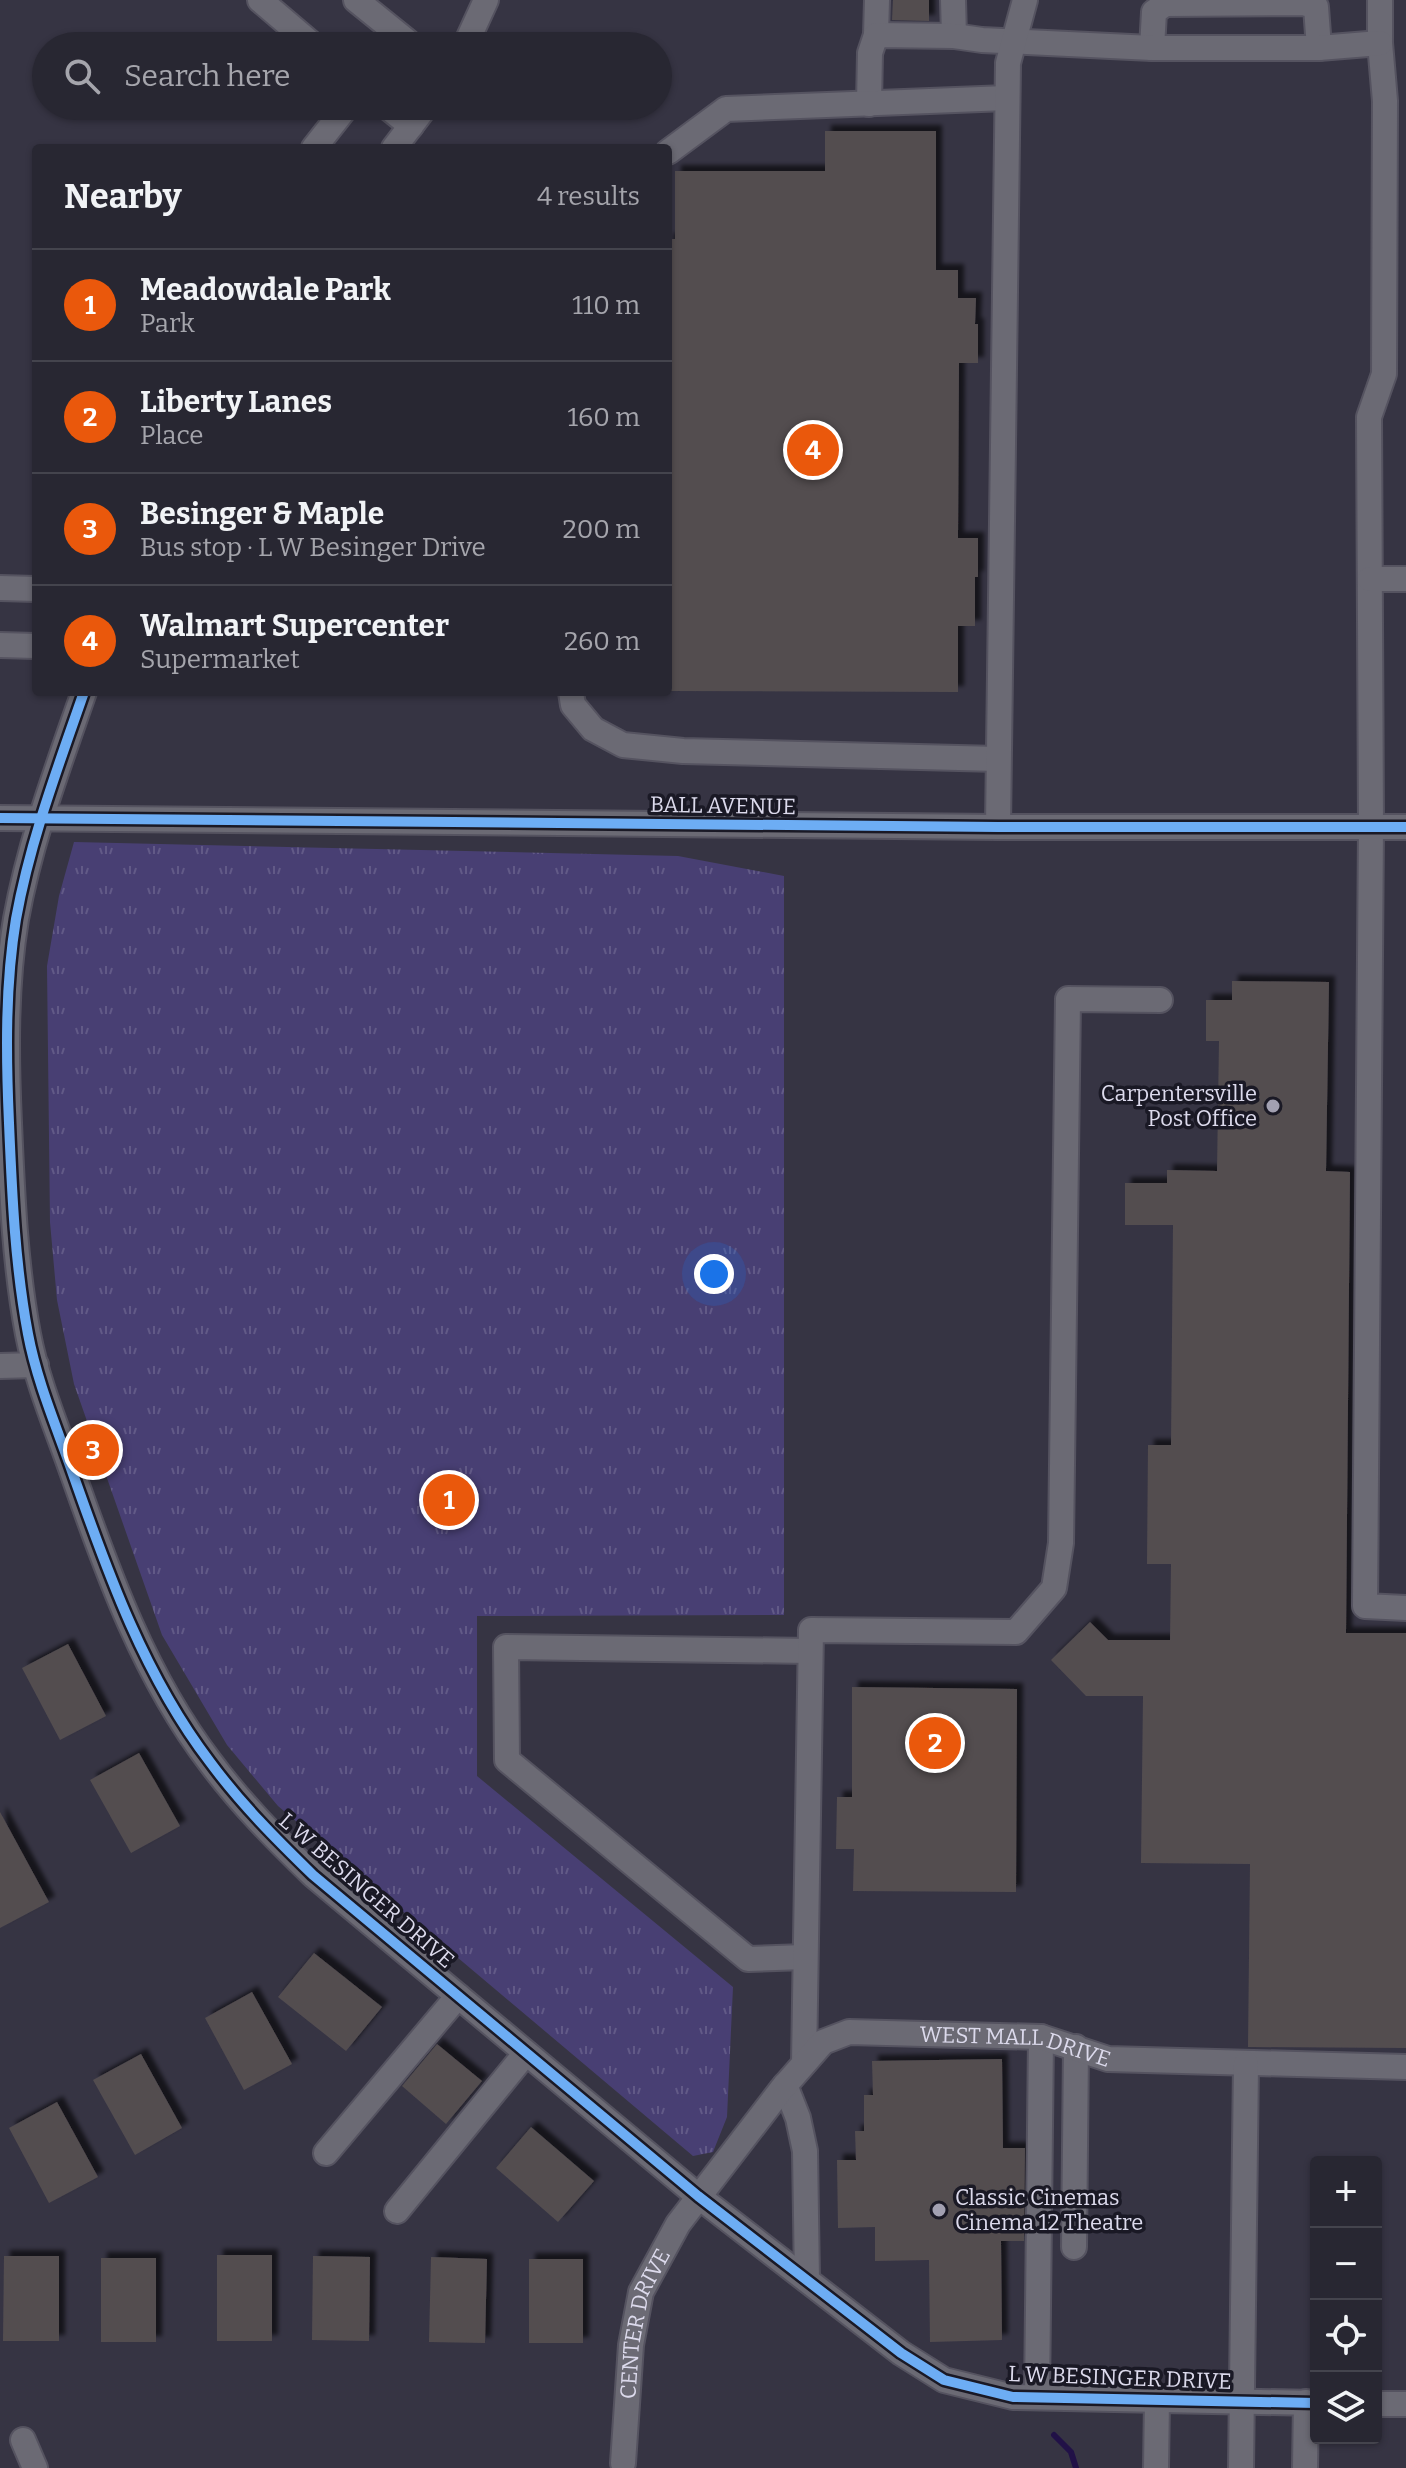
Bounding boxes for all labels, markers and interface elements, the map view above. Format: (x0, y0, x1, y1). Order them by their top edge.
search box (32, 32, 672, 120)
icon: search (60, 54, 104, 98)
text: Search here (124, 58, 291, 94)
text: Nearby (64, 176, 182, 217)
text: 4 results (537, 181, 640, 212)
text: Meadowdale Park (140, 272, 391, 308)
text: 1 (84, 290, 96, 321)
text: 110 m (572, 290, 640, 321)
text: Park (140, 308, 195, 339)
text: Liberty Lanes (140, 384, 332, 420)
text: 2 (83, 402, 97, 433)
text: 160 m (568, 402, 640, 433)
text: Place (140, 420, 204, 451)
pin: 4 (787, 420, 839, 480)
text: Besinger & Maple (140, 496, 384, 532)
text: 3 (83, 514, 97, 545)
text: 200 m (563, 514, 640, 545)
text: Bus stop · L W Besinger Drive (140, 532, 486, 563)
text: Walmart Supercenter (140, 608, 449, 644)
text: 4 (82, 626, 98, 657)
text: 260 m (564, 626, 640, 657)
text: Supermarket (140, 644, 300, 675)
street label: BALL AVENUE (650, 791, 796, 820)
place label: Carpentersville Post Office (1101, 1080, 1257, 1132)
marker: Carpentersville Post Office (1264, 1097, 1282, 1115)
your location (694, 1254, 734, 1294)
pin: 3 (67, 1420, 119, 1480)
pin: 1 (423, 1470, 475, 1530)
pin: 2 (909, 1713, 961, 1773)
street label: L W BESINGER DRIVE (274, 1807, 460, 1974)
street label: WEST MALL DRIVE (919, 2021, 1114, 2073)
map controls (1310, 2156, 1382, 2444)
button: + (1310, 2156, 1382, 2228)
place label: Classic Cinemas Cinema 12 Theatre (955, 2184, 1143, 2236)
marker: Classic Cinemas Cinema 12 Theatre (930, 2201, 948, 2219)
button: − (1310, 2228, 1382, 2300)
street label: CENTER DRIVE (614, 2244, 676, 2400)
button: locate (1310, 2300, 1382, 2372)
street label: L W BESINGER DRIVE (1008, 2360, 1232, 2395)
button: layers (1310, 2372, 1382, 2444)

